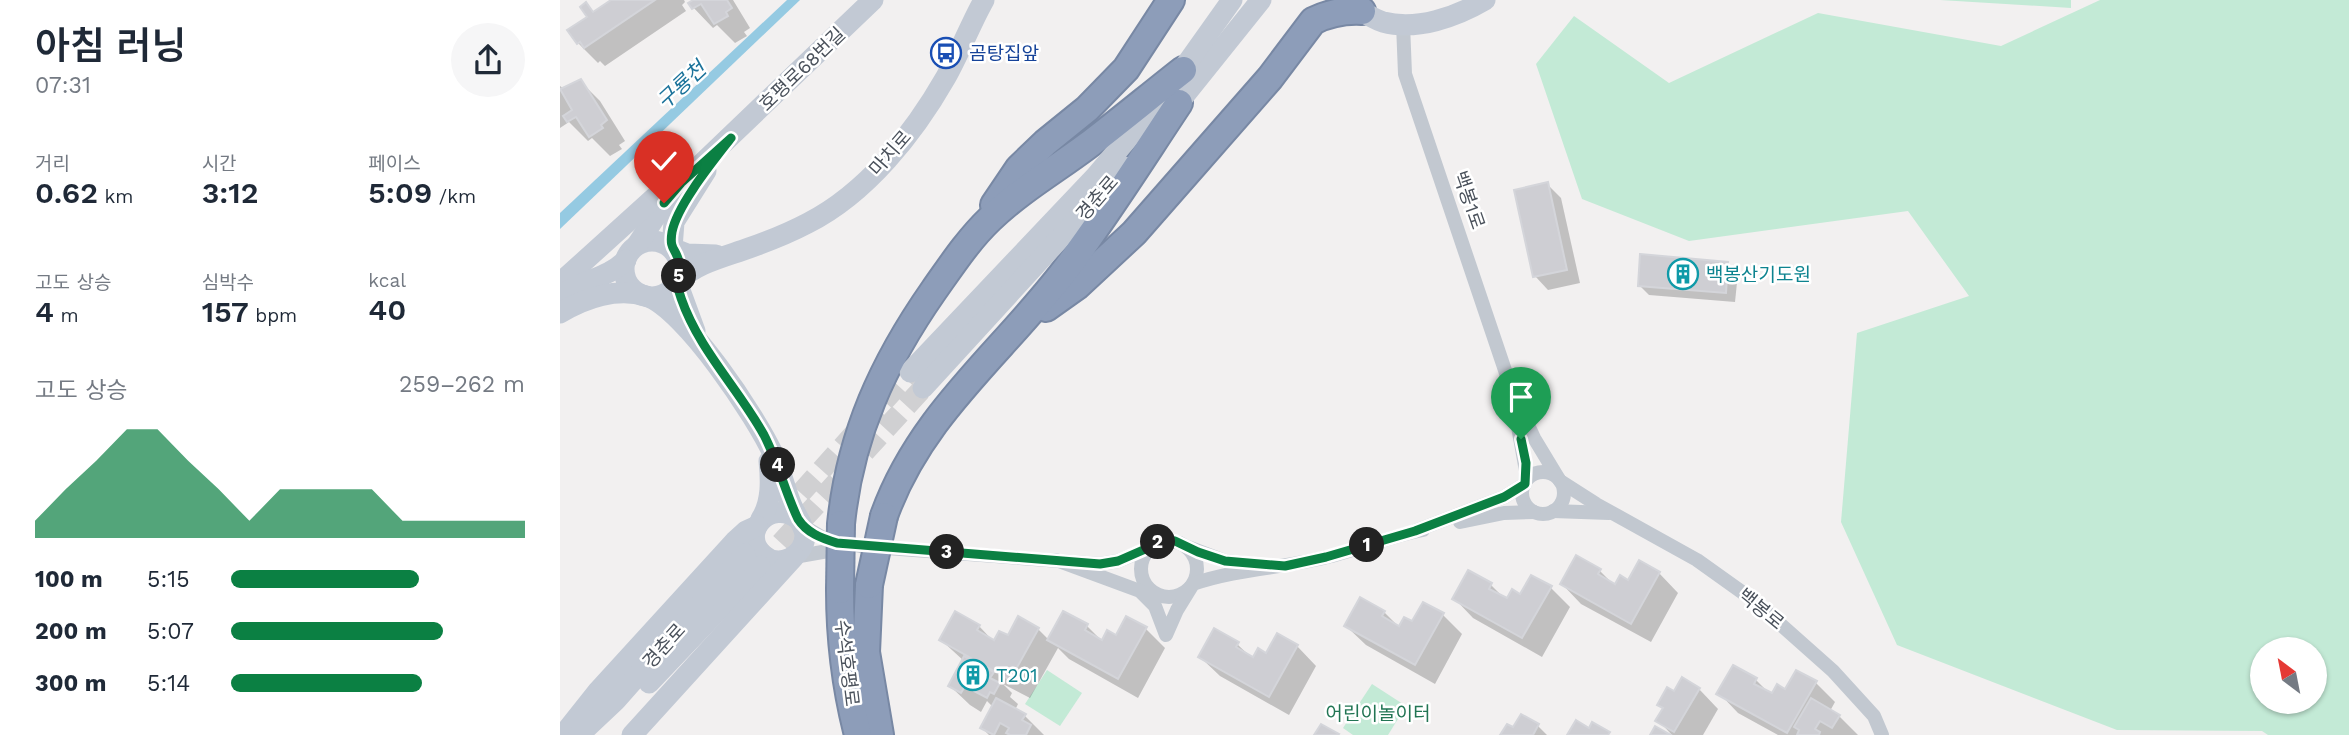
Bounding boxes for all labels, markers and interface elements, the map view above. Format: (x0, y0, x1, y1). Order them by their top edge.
street label: 호평로68번길 (754, 22, 850, 116)
button: share (451, 23, 525, 97)
text: 아침 러닝 (35, 24, 186, 68)
bus stop icon: 곰탕집앞 (929, 36, 963, 70)
place label: 곰탕집앞 (969, 42, 1039, 65)
water label: 구룡천 (651, 54, 713, 114)
text: 07:31 (35, 72, 91, 99)
street label: 마치로 (864, 126, 916, 180)
pin (634, 131, 694, 203)
icon: check (645, 142, 683, 180)
text: 거리 (35, 152, 70, 175)
text: 시간 (202, 152, 237, 175)
text: 페이스 (368, 152, 421, 175)
street label: 백봉1로 (1448, 168, 1490, 232)
street label: 경춘로 (1071, 171, 1123, 225)
text: 0.62 (35, 175, 98, 210)
text: 3:12 (202, 175, 259, 210)
text: 5:09 (368, 175, 432, 210)
text: km (98, 185, 133, 208)
text: /km (432, 185, 476, 208)
building icon: 백봉산기도원 (1666, 257, 1700, 291)
pin: 5 (662, 258, 696, 294)
place label: 백봉산기도원 (1706, 263, 1811, 286)
text: 5 (673, 264, 684, 287)
text: kcal (368, 269, 406, 292)
text: 고도 상승 (35, 271, 111, 294)
text: 심박수 (202, 271, 254, 294)
text: 40 (368, 292, 406, 327)
text: 4 (35, 294, 54, 329)
text: 157 (202, 294, 249, 329)
text: m (54, 304, 79, 327)
text: bpm (249, 304, 297, 327)
pin (1491, 367, 1551, 439)
text: 259–262 m (399, 371, 525, 398)
text: 고도 상승 (35, 377, 127, 404)
icon: arrive (1502, 378, 1540, 416)
pin: 4 (760, 448, 795, 482)
text: 4 (771, 453, 784, 476)
pin: 2 (1140, 524, 1176, 560)
pin: 1 (1350, 528, 1384, 562)
text: 2 (1152, 530, 1163, 553)
text: 1 (1362, 533, 1371, 556)
pin: 3 (930, 534, 964, 570)
text: 3 (941, 540, 952, 563)
text: 100 m (35, 566, 103, 593)
text: 5:15 (147, 566, 190, 593)
street label: 백봉로 (1733, 584, 1789, 634)
text: 200 m (35, 618, 107, 645)
text: 5:07 (147, 618, 194, 645)
street label: 수석호평로 (830, 618, 864, 708)
street label: 경춘로 (638, 619, 690, 673)
north arrow (2250, 637, 2328, 714)
map controls (2250, 637, 2327, 714)
building icon: T201 (956, 658, 990, 692)
place label: T201 (996, 664, 1038, 687)
text: 300 m (35, 670, 106, 697)
text: 5:14 (147, 670, 190, 697)
park label: 어린이놀이터 (1326, 702, 1430, 725)

